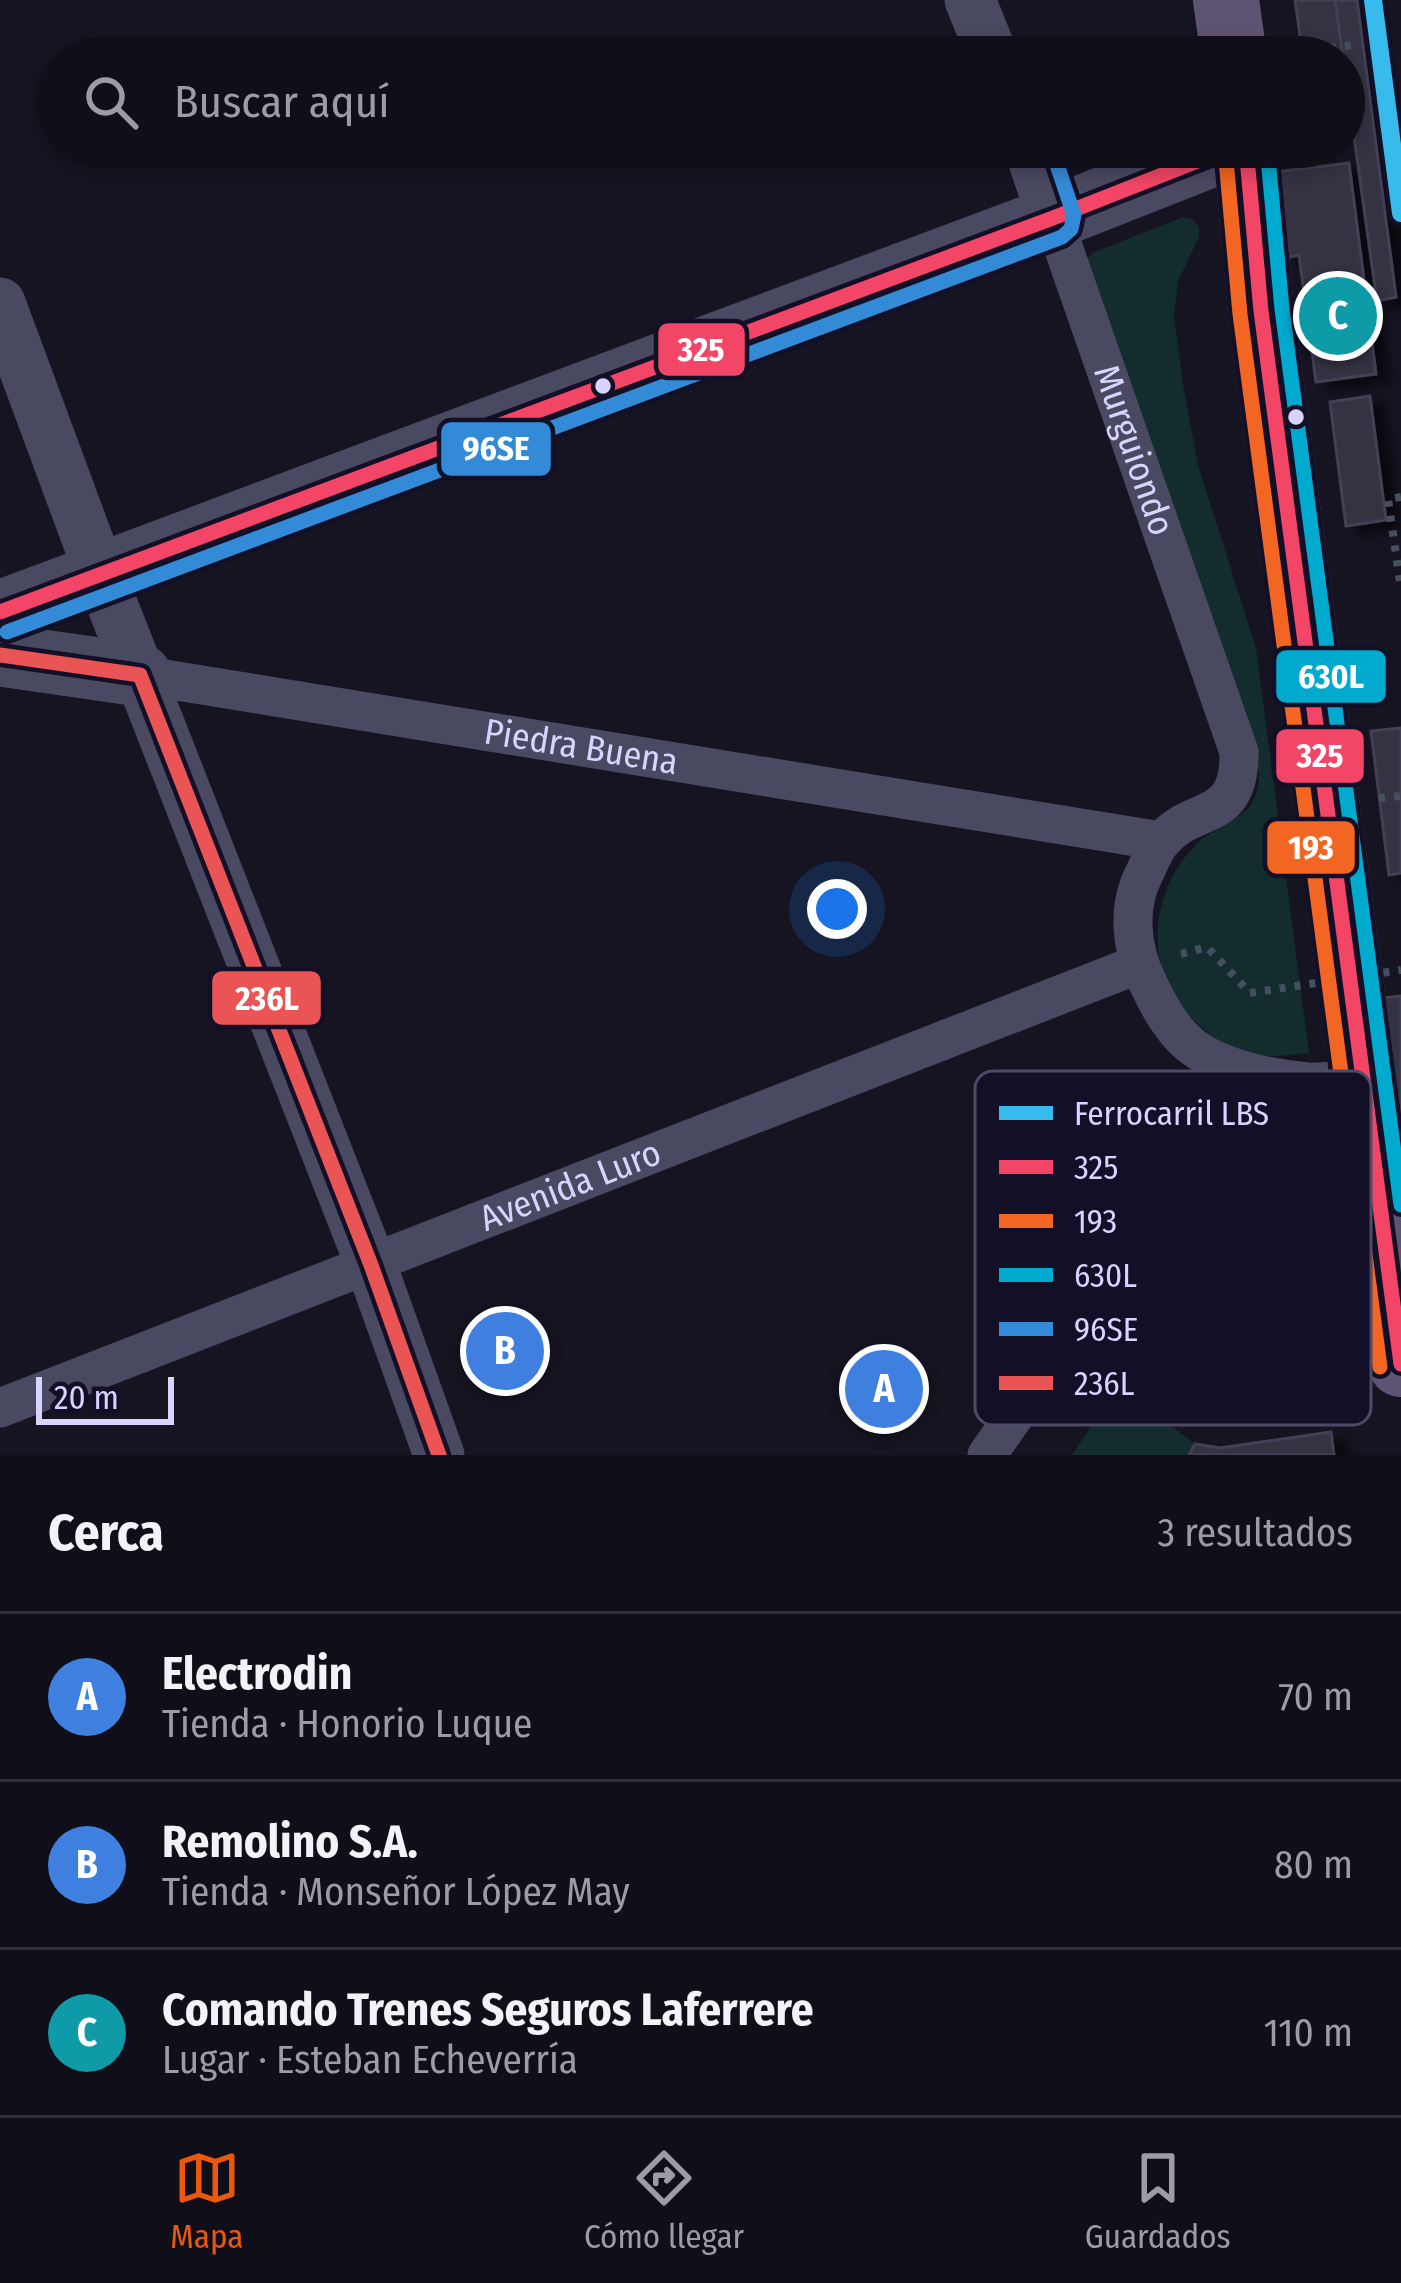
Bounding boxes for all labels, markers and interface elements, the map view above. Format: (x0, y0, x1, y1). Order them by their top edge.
search box (36, 36, 1365, 168)
icon: search (78, 69, 144, 135)
text: Buscar aquí (174, 75, 390, 129)
pin: C (1299, 271, 1377, 361)
line badge: 325 (656, 321, 747, 378)
text: 325 (677, 330, 724, 370)
street label: Murguiondo (1084, 359, 1184, 541)
unlabelled marker (592, 375, 614, 397)
unlabelled marker (1285, 406, 1307, 428)
line badge: 96SE (439, 420, 553, 478)
text: 96SE (462, 429, 530, 469)
line badge: 630L (1274, 648, 1388, 705)
text: 630L (1298, 657, 1365, 697)
street label: Piedra Buena (481, 709, 681, 784)
line badge: 325 (1274, 727, 1366, 785)
text: 325 (1296, 736, 1343, 776)
line badge: 193 (1265, 819, 1357, 876)
text: 193 (1288, 828, 1334, 868)
your location (807, 879, 867, 939)
line badge: 236L (210, 969, 323, 1027)
text: 236L (234, 979, 299, 1019)
legend (975, 1071, 1371, 1425)
text: Ferrocarril LBS (1074, 1094, 1269, 1134)
street label: Avenida Luro (473, 1131, 667, 1241)
text: 325 (1074, 1148, 1118, 1188)
text: 193 (1074, 1202, 1117, 1242)
text: 630L (1074, 1256, 1137, 1296)
pin: B (466, 1306, 544, 1396)
text: 96SE (1074, 1310, 1138, 1350)
pin: A (845, 1344, 923, 1434)
text: 236L (1074, 1364, 1135, 1404)
scale bar (36, 1371, 174, 1424)
text: 20 m (54, 1378, 119, 1418)
text: Cerca (48, 1502, 164, 1564)
text: 3 resultados (1157, 1510, 1353, 1556)
text: Electrodin (162, 1647, 352, 1701)
text: A (76, 1674, 98, 1720)
text: 70 m (1278, 1674, 1353, 1720)
text: Tienda · Honorio Luque (162, 1701, 532, 1747)
text: Remolino S.A. (162, 1815, 418, 1869)
text: B (76, 1842, 98, 1888)
text: 80 m (1274, 1842, 1353, 1888)
text: Tienda · Monseñor López May (162, 1869, 630, 1915)
text: Comando Trenes Seguros Laferrere (162, 1983, 814, 2037)
text: C (77, 2010, 97, 2056)
text: 110 m (1264, 2010, 1353, 2056)
text: Lugar · Esteban Echeverría (162, 2037, 578, 2083)
tab: Mapa (170, 2145, 243, 2257)
tab: Cómo llegar (584, 2145, 744, 2257)
tab: Guardados (1085, 2145, 1231, 2257)

